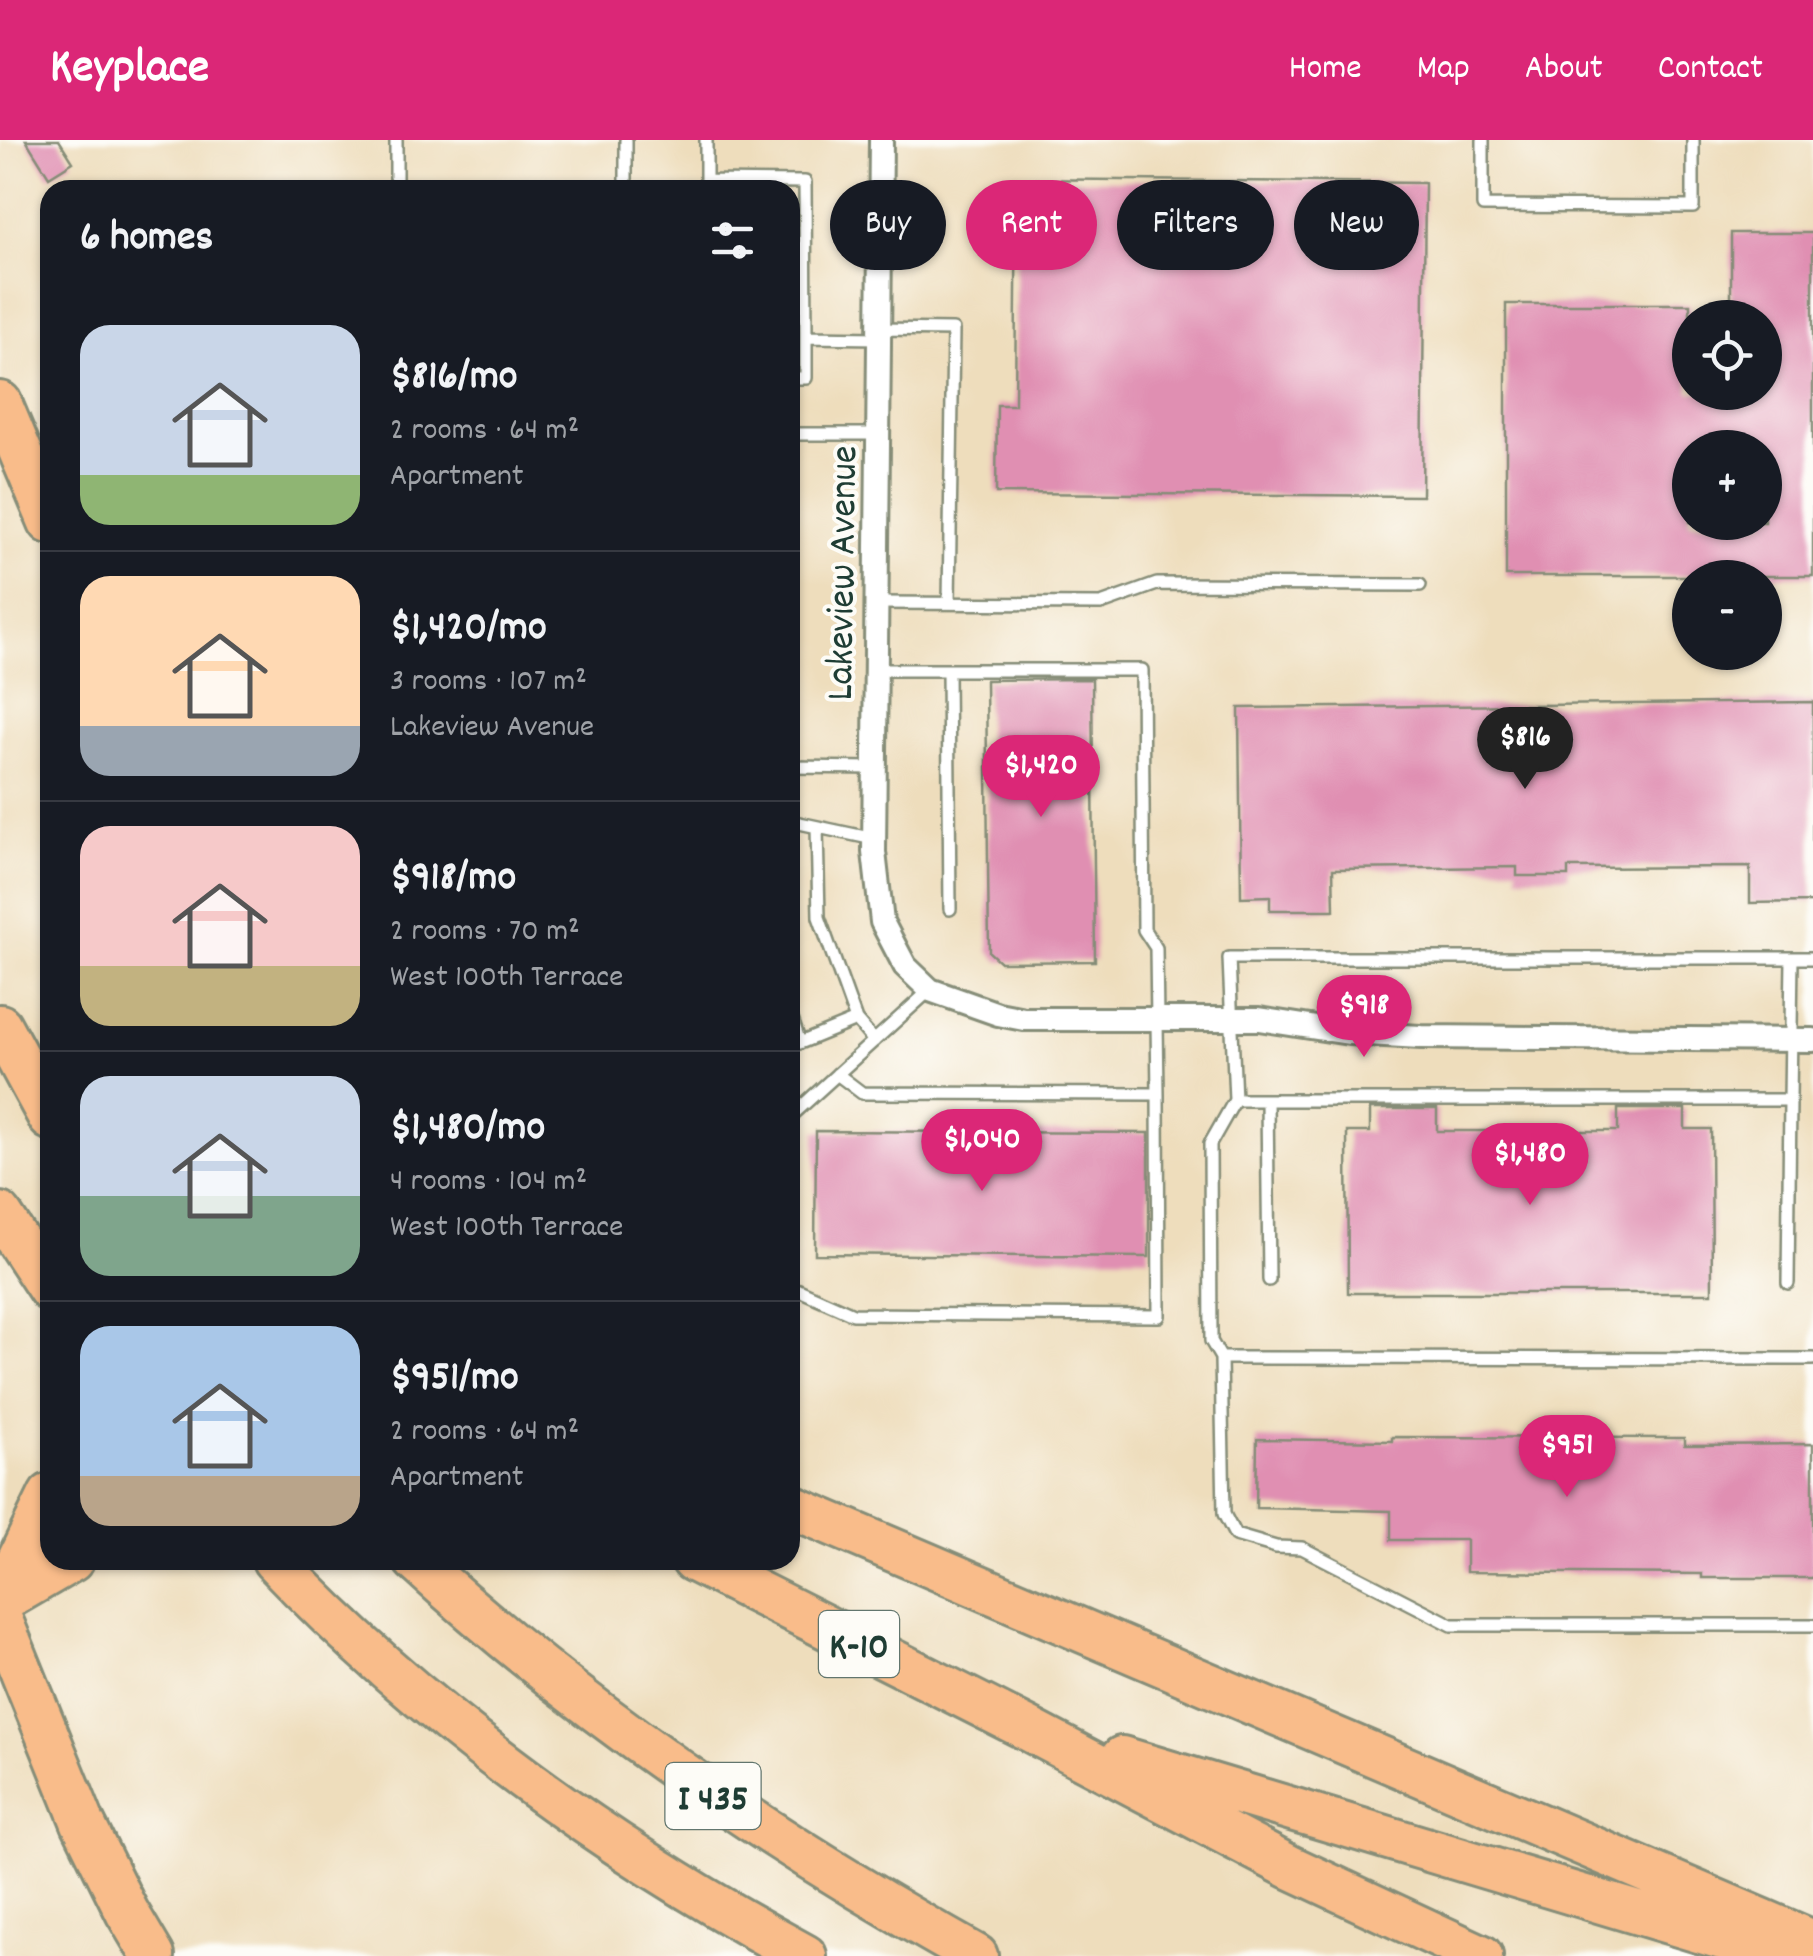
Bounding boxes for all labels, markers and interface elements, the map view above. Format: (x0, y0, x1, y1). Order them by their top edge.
text: Keyplace (50, 36, 209, 105)
text: Home (1289, 45, 1362, 95)
text: Map (1417, 45, 1470, 95)
text: About (1525, 45, 1603, 95)
text: Contact (1658, 45, 1763, 95)
chip: Buy (830, 180, 946, 270)
chip: Rent (966, 180, 1097, 270)
chip: Filters (1117, 180, 1274, 270)
chip: New (1294, 180, 1419, 270)
text: 6 homes (80, 210, 213, 270)
icon: filters (705, 213, 760, 268)
map controls (1672, 300, 1782, 670)
button: locate (1672, 300, 1782, 410)
text: $816/mo (390, 349, 517, 409)
icon: home (160, 365, 280, 485)
text: 2 rooms · 64 m² (390, 409, 579, 455)
button: + (1672, 430, 1782, 540)
street label: Lakeview Avenue (815, 445, 876, 701)
text: Apartment (390, 455, 524, 501)
button: − (1672, 560, 1782, 670)
text: $1,420/mo (390, 600, 547, 660)
icon: home (160, 616, 280, 736)
text: 3 rooms · 107 m² (390, 660, 587, 706)
text: Lakeview Avenue (390, 706, 594, 752)
pin: $816 (1466, 707, 1584, 792)
text: $816 (1499, 716, 1551, 762)
pin: $1,420 (960, 735, 1122, 820)
text: $1,420 (1004, 744, 1078, 790)
text: $918/mo (390, 850, 516, 910)
icon: home (160, 866, 280, 986)
text: 2 rooms · 70 m² (390, 910, 580, 956)
text: West 100th Terrace (390, 956, 623, 1002)
pin: $918 (1305, 975, 1423, 1060)
text: $918 (1339, 984, 1389, 1030)
text: $1,480/mo (390, 1100, 545, 1160)
pin: $1,040 (901, 1109, 1063, 1194)
icon: home (160, 1116, 280, 1236)
text: $1,040 (943, 1118, 1021, 1164)
pin: $1,480 (1449, 1123, 1611, 1208)
text: $1,480 (1494, 1132, 1566, 1178)
text: 4 rooms · 104 m² (390, 1160, 587, 1206)
text: West 100th Terrace (390, 1206, 623, 1252)
text: $951/mo (390, 1350, 519, 1410)
icon: home (160, 1366, 280, 1486)
text: 2 rooms · 64 m² (390, 1410, 579, 1456)
pin: $951 (1508, 1415, 1626, 1500)
text: $951 (1541, 1424, 1593, 1470)
text: Apartment (390, 1456, 524, 1502)
road number: K-10 (819, 1611, 899, 1677)
road number: I 435 (666, 1763, 760, 1829)

